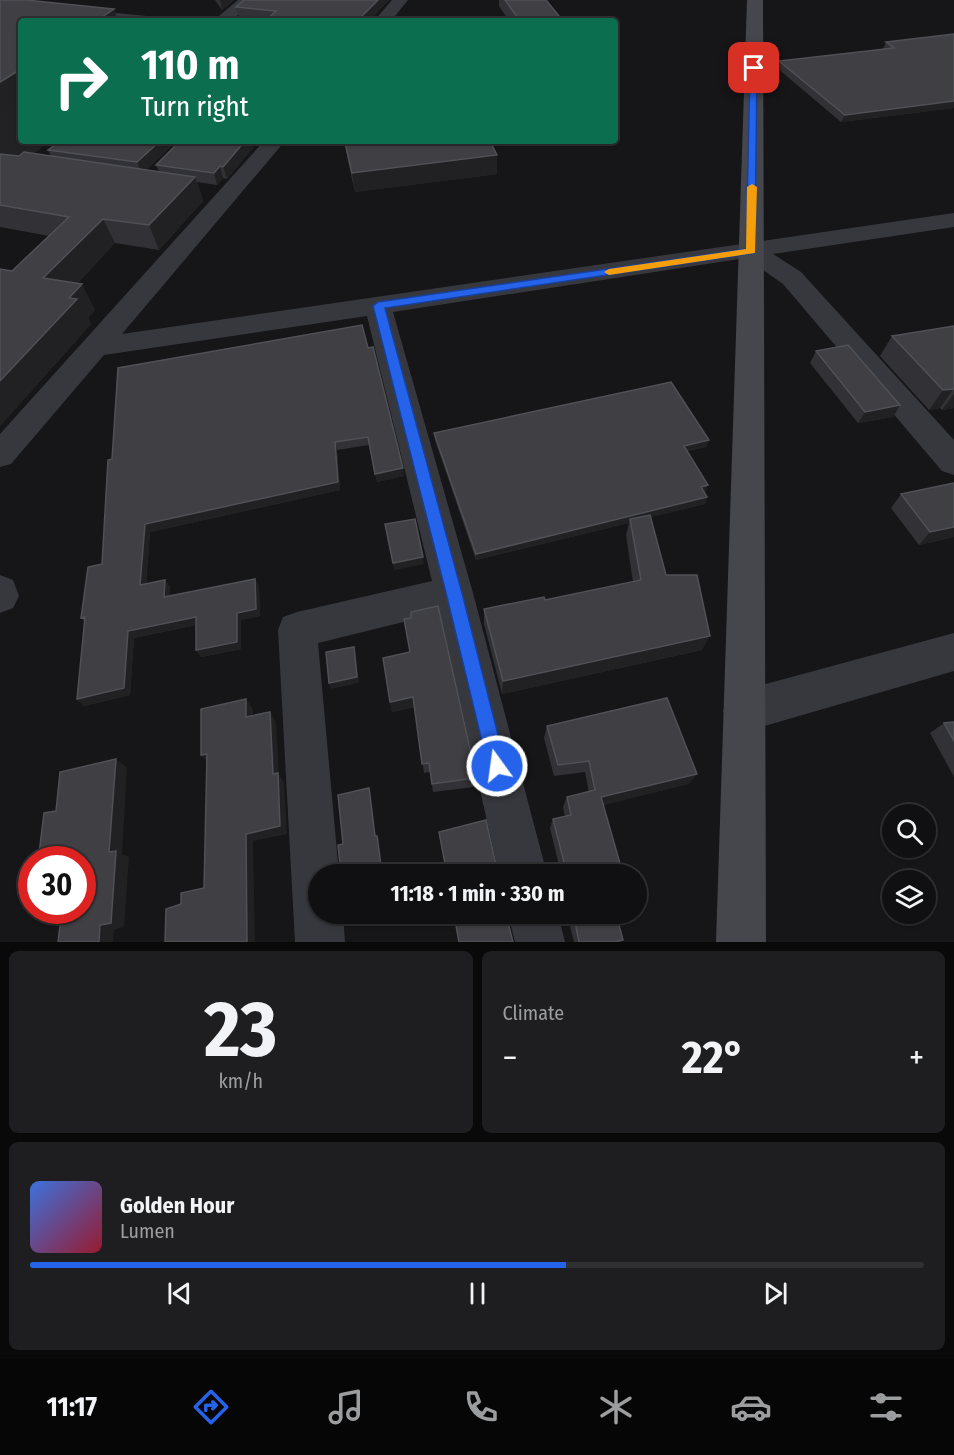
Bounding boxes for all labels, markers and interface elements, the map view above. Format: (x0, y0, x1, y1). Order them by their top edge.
text: 110 m (141, 40, 240, 90)
icon: right (42, 42, 120, 120)
pin (728, 42, 779, 93)
icon: arrive (737, 51, 770, 84)
text: Turn right (141, 91, 249, 123)
position arrow (465, 734, 529, 798)
map controls (882, 804, 936, 924)
button: search (882, 804, 936, 858)
speed limit sign: 30 (18, 846, 96, 924)
button: layers (882, 870, 936, 924)
text: 11:18 · 1 min · 330 m (391, 880, 564, 907)
text: 23 (204, 983, 277, 1077)
text: Climate (503, 1001, 564, 1025)
text: 22° (682, 1031, 745, 1085)
text: − (503, 1038, 517, 1078)
text: + (909, 1038, 924, 1078)
text: km/h (218, 1069, 263, 1093)
text: Golden Hour (120, 1192, 234, 1219)
text: Lumen (120, 1219, 175, 1243)
icon: previous (163, 1277, 196, 1310)
icon: pause (461, 1277, 494, 1310)
icon: next (759, 1277, 792, 1310)
icon: directions (190, 1386, 232, 1428)
icon: music (325, 1386, 367, 1428)
icon: phone (460, 1386, 502, 1428)
icon: climate (595, 1386, 637, 1428)
icon: car (730, 1386, 772, 1428)
icon: filters (865, 1386, 907, 1428)
text: 11:17 (47, 1391, 97, 1423)

